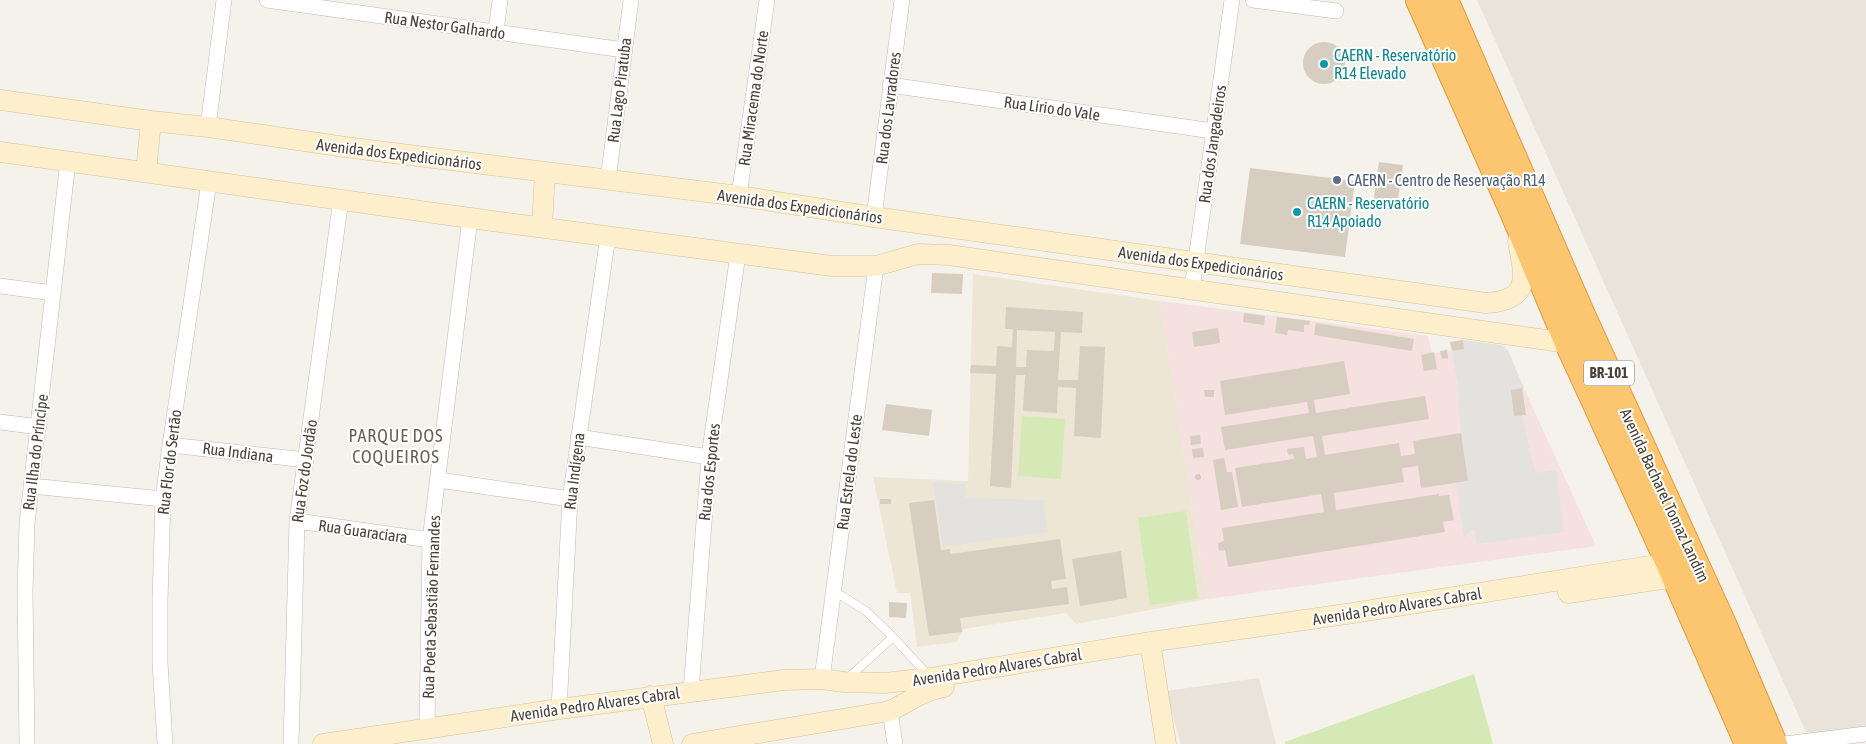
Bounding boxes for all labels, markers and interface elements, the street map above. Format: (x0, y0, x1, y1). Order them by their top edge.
street label: Rua Nestor Galhardo (383, 8, 507, 42)
street label: Rua Miracema do Norte (735, 29, 771, 167)
street label: Rua Lago Piratuba (604, 36, 635, 144)
place label: CAERN - Reservatório R14 Elevado (1334, 46, 1456, 82)
street label: Rua dos Lavradores (872, 50, 904, 165)
marker: CAERN - Reservatório R14 Elevado (1318, 58, 1330, 70)
street label: Rua dos Jangadeiros (1195, 83, 1230, 204)
street label: Rua Lírio do Vale (1003, 92, 1101, 124)
street label: Avenida dos Expedicionários (315, 135, 483, 174)
place label: CAERN - Centro de Reservação R14 (1347, 171, 1546, 190)
marker: CAERN - Centro de Reservação R14 (1331, 174, 1343, 186)
street label: Avenida dos Expedicionários (716, 186, 884, 228)
place label: CAERN - Reservatório R14 Apoiado (1307, 194, 1429, 231)
marker: CAERN - Reservatório R14 Apoiado (1291, 206, 1303, 218)
street label: Avenida dos Expedicionários (1117, 243, 1285, 285)
road number: BR-101 (1584, 360, 1634, 386)
street label: Rua Ilha do Príncipe (19, 393, 52, 511)
street label: Avenida Bacharel Tomaz Landim (1617, 405, 1713, 585)
street label: Rua Flor do Sertão (154, 408, 184, 516)
street label: Rua Estrela do Leste (833, 413, 865, 531)
street label: Rua Foz do Jordão (288, 418, 320, 524)
street label: Rua dos Esportes (695, 422, 724, 522)
district label: PARQUE DOS COQUEIROS (348, 425, 444, 467)
street label: Rua Indígena (560, 431, 589, 511)
street label: Rua Indiana (202, 439, 274, 465)
street label: Rua Poeta Sebastião Fernandes (419, 515, 443, 699)
street label: Rua Guaraciara (317, 516, 409, 546)
street label: Avenida Pedro Alvares Cabral (1311, 584, 1484, 628)
street label: Avenida Pedro Alvares Cabral (911, 645, 1084, 689)
street label: Avenida Pedro Alvares Cabral (509, 683, 682, 725)

